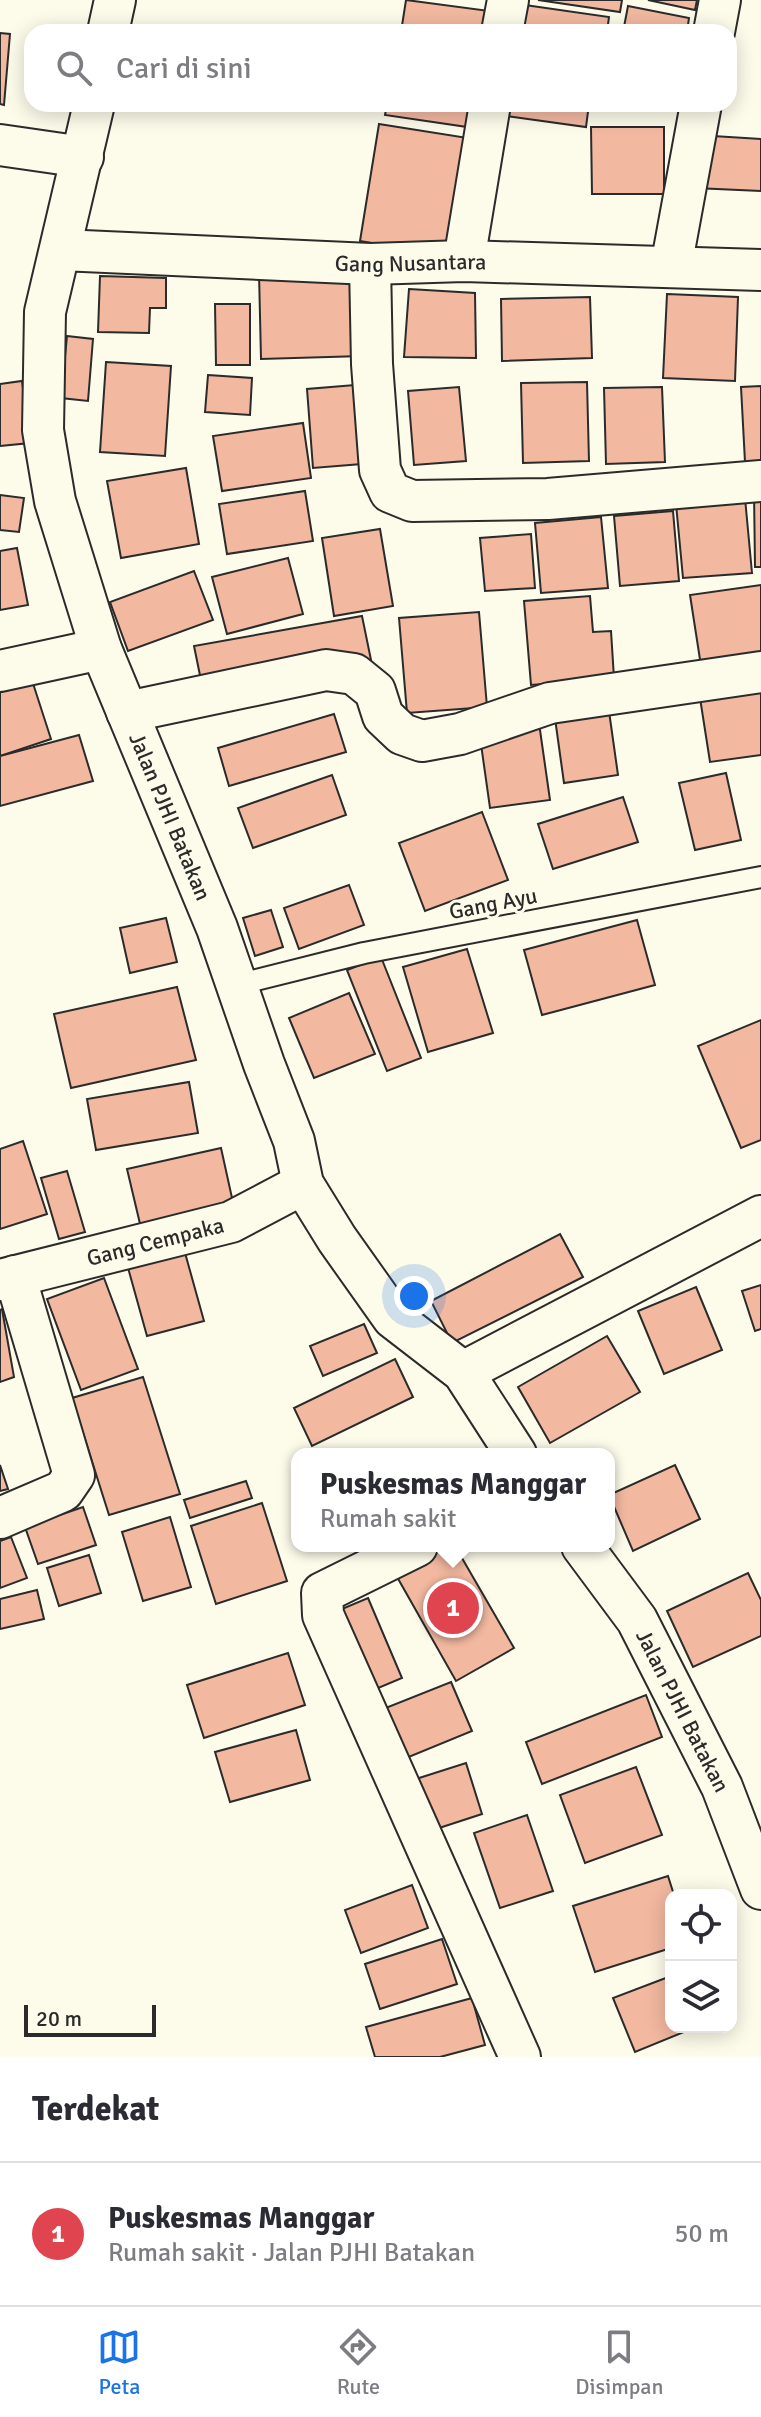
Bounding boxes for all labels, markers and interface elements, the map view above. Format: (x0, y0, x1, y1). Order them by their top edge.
search box (24, 24, 737, 112)
icon: search (52, 46, 96, 90)
text: Cari di sini (116, 50, 252, 87)
street label: Gang Nusantara (334, 248, 487, 278)
street label: Jalan PJHI Batakan (123, 729, 217, 904)
street label: Gang Ayu (447, 882, 539, 925)
street label: Gang Cempaka (84, 1211, 227, 1272)
your location (394, 1276, 434, 1316)
popup (291, 1448, 615, 1552)
text: Puskesmas Manggar (320, 1466, 586, 1503)
text: Rumah sakit (320, 1503, 456, 1535)
pin: 1 (427, 1578, 479, 1638)
street label: Jalan PJHI Batakan (630, 1625, 735, 1797)
map controls (665, 1889, 737, 2033)
button: locate (665, 1889, 737, 1961)
button: layers (665, 1961, 737, 2033)
scale bar (24, 2001, 156, 2037)
text: 20 m (36, 2005, 82, 2032)
text: Terdekat (32, 2088, 159, 2130)
text: Puskesmas Manggar (108, 2200, 374, 2237)
text: 1 (51, 2218, 65, 2250)
text: 50 m (674, 2218, 729, 2250)
text: Rumah sakit · Jalan PJHI Batakan (108, 2237, 475, 2269)
tab: Peta (97, 2325, 141, 2400)
tab: Rute (336, 2325, 380, 2400)
tab: Disimpan (575, 2325, 664, 2400)

